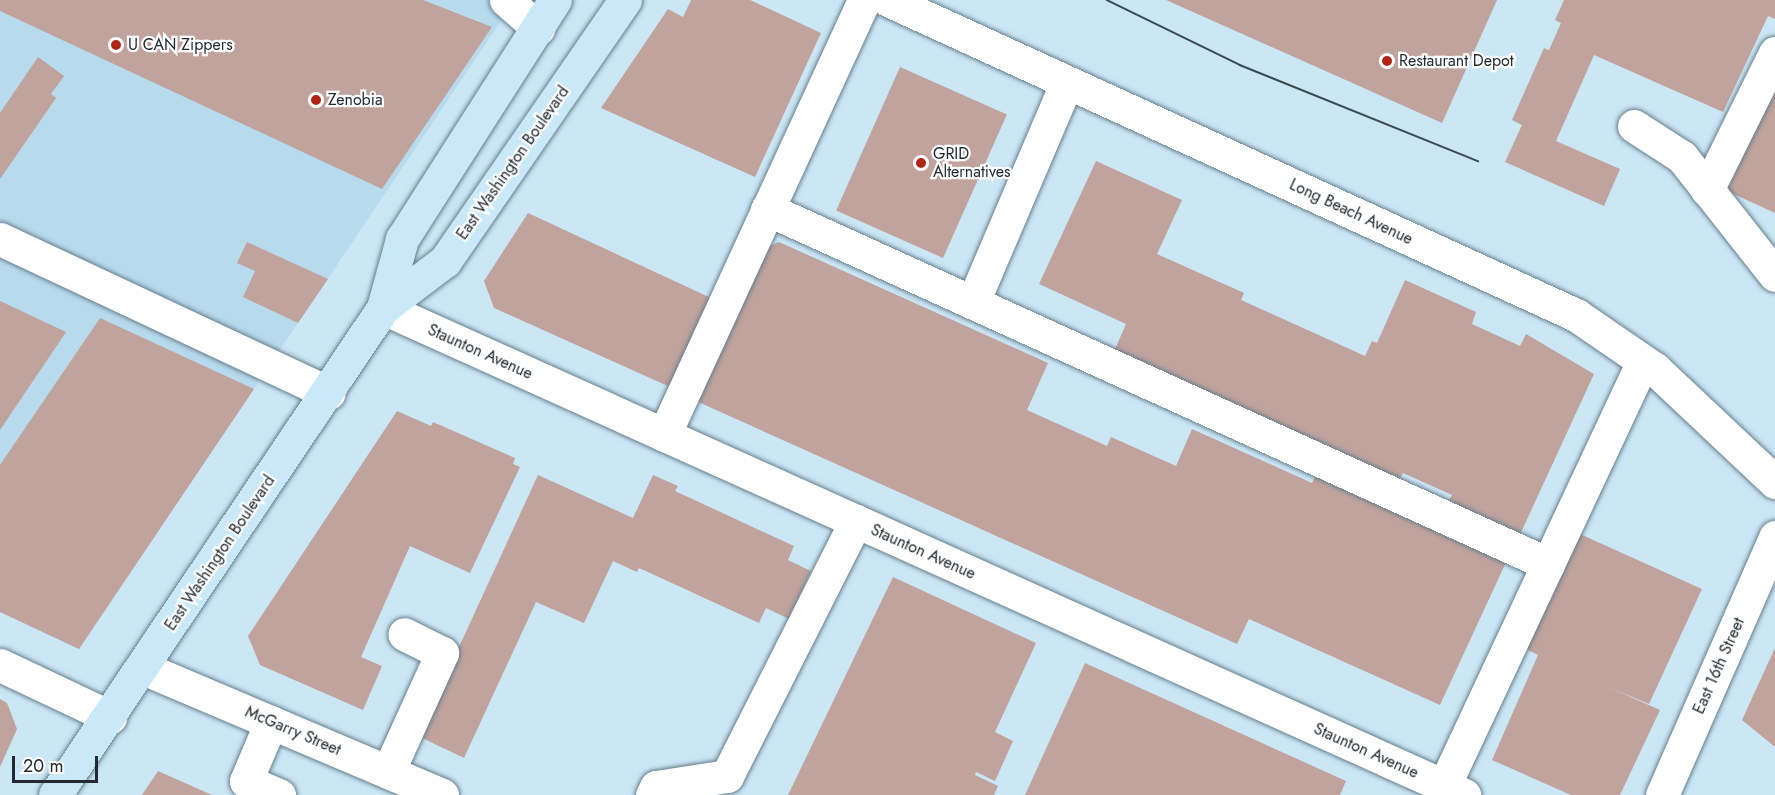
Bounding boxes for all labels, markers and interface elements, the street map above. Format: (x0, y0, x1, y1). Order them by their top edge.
place label: U CAN Zippers (128, 35, 233, 55)
marker: U CAN Zippers (109, 38, 123, 52)
place label: Restaurant Depot (1399, 51, 1514, 71)
marker: Restaurant Depot (1380, 54, 1394, 68)
street label: East Washington Boulevard (453, 83, 573, 243)
place label: Zenobia (328, 90, 383, 110)
marker: Zenobia (309, 93, 323, 107)
place label: GRID Alternatives (933, 144, 1010, 182)
marker: GRID Alternatives (914, 156, 928, 170)
street label: Long Beach Avenue (1286, 175, 1416, 249)
street label: Staunton Avenue (425, 320, 535, 384)
street label: East Washington Boulevard (161, 472, 279, 634)
street label: Staunton Avenue (868, 520, 978, 584)
street label: East 16th Street (1689, 615, 1749, 717)
street label: McGarry Street (242, 702, 344, 760)
street label: Staunton Avenue (1311, 719, 1421, 783)
scale bar (15, 744, 100, 782)
text: 20 m (23, 753, 63, 779)

